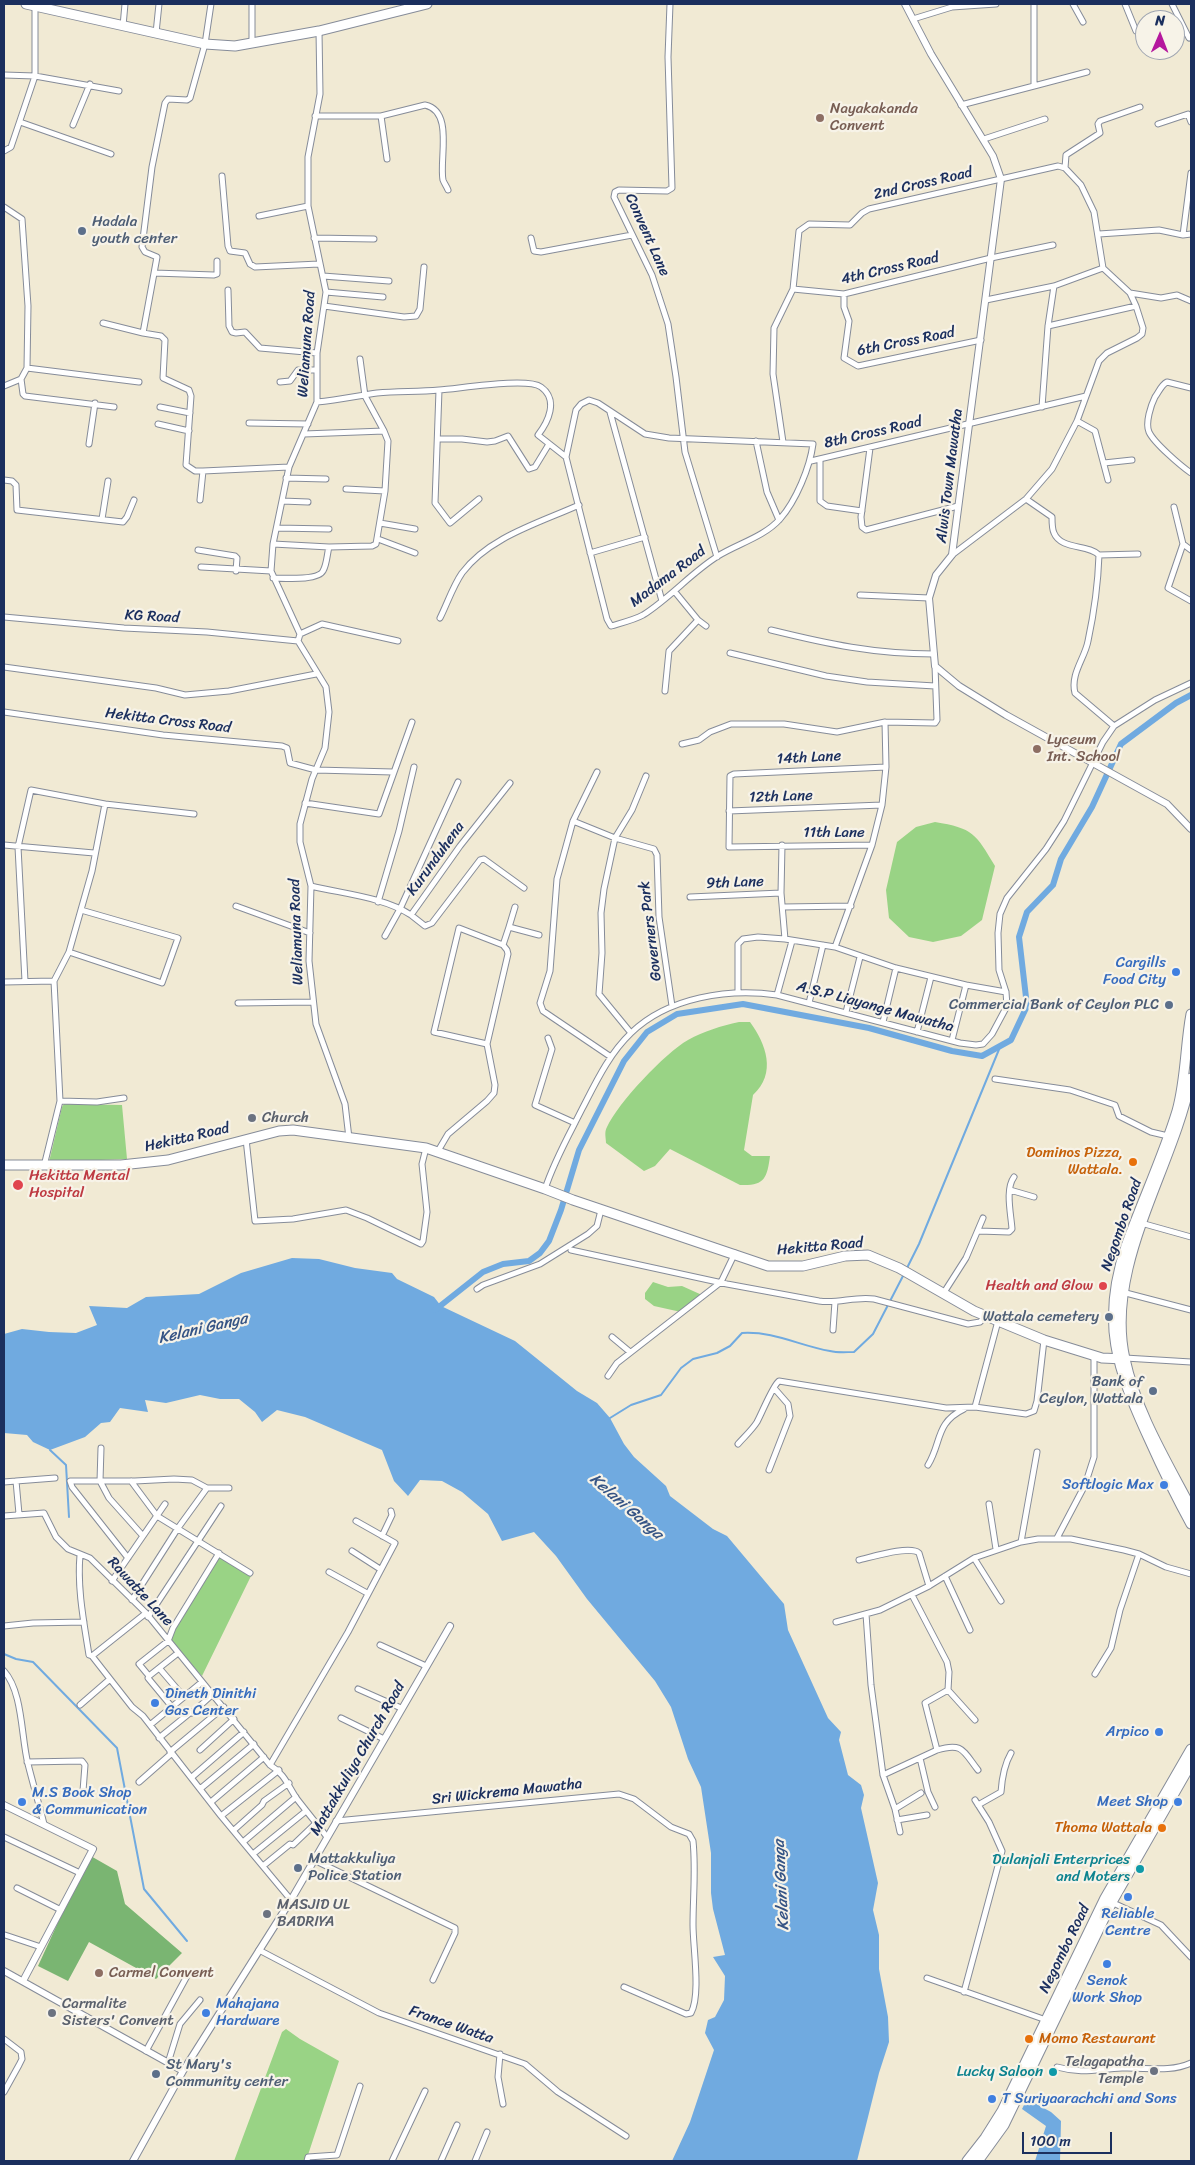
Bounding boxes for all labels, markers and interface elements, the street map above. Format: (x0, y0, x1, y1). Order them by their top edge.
text: N (1155, 8, 1165, 33)
north arrow (1135, 10, 1185, 60)
place label: Nayakakanda Convent (830, 100, 918, 135)
marker: Nayakakanda Convent (814, 112, 826, 124)
street label: 2nd Cross Road (872, 164, 974, 204)
street label: Convent Lane (621, 191, 673, 279)
place label: Hadala youth center (92, 213, 177, 248)
marker: Hadala youth center (76, 225, 88, 237)
street label: 4th Cross Road (839, 249, 941, 289)
street label: Weliamuna Road (294, 290, 320, 398)
street label: 6th Cross Road (856, 324, 956, 360)
street label: Alwis Town Mawatha (933, 408, 967, 544)
street label: 8th Cross Road (822, 413, 924, 453)
street label: Madama Road (627, 543, 709, 611)
street label: KG Road (124, 607, 180, 627)
street label: Hekitta Cross Road (104, 704, 232, 738)
place label: Lyceum Int. School (1047, 731, 1120, 766)
marker: Lyceum Int. School (1031, 743, 1043, 755)
street label: 14th Lane (776, 747, 842, 769)
street label: 12th Lane (749, 787, 813, 807)
street label: Kurunduhena (403, 819, 469, 899)
street label: 11th Lane (803, 824, 865, 842)
street label: 9th Lane (706, 873, 764, 893)
street label: Weliamuna Road (286, 878, 308, 986)
street label: Governers Park (636, 880, 666, 982)
place label: Cargills Food City (1103, 954, 1166, 989)
marker: Cargills Food City (1170, 966, 1182, 978)
street label: A.S.P Liayange Mawatha (795, 977, 955, 1037)
place label: Commercial Bank of Ceylon PLC (949, 996, 1159, 1014)
marker: Commercial Bank of Ceylon PLC (1163, 999, 1175, 1011)
place label: Church (262, 1109, 309, 1127)
marker: Church (246, 1112, 258, 1124)
street label: Hekitta Road (143, 1120, 231, 1156)
place label: Dominos Pizza, Wattala. (1026, 1144, 1123, 1179)
marker: Dominos Pizza, Wattala. (1127, 1156, 1139, 1168)
place label: Hekitta Mental Hospital (29, 1167, 130, 1202)
street label: Negombo Road (1098, 1177, 1146, 1273)
marker: Hekitta Mental Hospital (11, 1178, 25, 1192)
street label: Hekitta Road (776, 1234, 864, 1260)
place label: Health and Glow (986, 1277, 1093, 1295)
marker: Health and Glow (1097, 1280, 1109, 1292)
place label: Wattala cemetery (983, 1308, 1099, 1326)
water label: Kelani Ganga (157, 1309, 249, 1349)
marker: Wattala cemetery (1103, 1311, 1115, 1323)
place label: Bank of Ceylon, Wattala (1039, 1373, 1143, 1408)
marker: Bank of Ceylon, Wattala (1147, 1385, 1159, 1397)
water label: Kelani Ganga (586, 1470, 666, 1544)
place label: Softlogic Max (1062, 1476, 1154, 1494)
marker: Softlogic Max (1158, 1479, 1170, 1491)
street label: Rawatte Lane (103, 1554, 177, 1630)
street label: Mattakkuliya Church Road (307, 1679, 409, 1839)
place label: Dineth Dinithi Gas Center (165, 1685, 256, 1720)
marker: Dineth Dinithi Gas Center (149, 1697, 161, 1709)
place label: Arpico (1106, 1723, 1149, 1741)
marker: Arpico (1153, 1726, 1165, 1738)
street label: Sri Wickrema Mawatha (431, 1775, 583, 1809)
place label: M.S Book Shop & Communication (32, 1784, 147, 1819)
place label: Meet Shop (1097, 1793, 1168, 1811)
marker: M.S Book Shop & Communication (16, 1796, 28, 1808)
marker: Meet Shop (1172, 1796, 1184, 1808)
place label: Thoma Wattala (1054, 1819, 1152, 1837)
marker: Thoma Wattala (1156, 1822, 1168, 1834)
water label: Kelani Ganga (770, 1839, 794, 1931)
place label: Mattakkuliya Police Station (308, 1850, 402, 1885)
place label: Dulanjali Enterprices and Moters (992, 1851, 1130, 1886)
marker: Mattakkuliya Police Station (292, 1862, 304, 1874)
marker: Dulanjali Enterprices and Moters (1134, 1863, 1146, 1875)
marker: Reliable Centre (1122, 1891, 1134, 1903)
place label: MASJID UL BADRIYA (277, 1896, 350, 1931)
street label: Negombo Road (1036, 1902, 1094, 1996)
place label: Reliable Centre (1102, 1905, 1154, 1940)
marker: MASJID UL BADRIYA (261, 1908, 273, 1920)
marker: Senok Work Shop (1101, 1958, 1113, 1970)
place label: Carmel Convent (109, 1964, 214, 1982)
marker: Carmel Convent (93, 1967, 105, 1979)
place label: Senok Work Shop (1072, 1972, 1142, 2007)
place label: Carmalite Sisters' Convent (62, 1995, 174, 2030)
place label: Mahajana Hardware (216, 1995, 279, 2030)
street label: France Watta (406, 2002, 496, 2048)
marker: Carmalite Sisters' Convent (46, 2007, 58, 2019)
marker: Mahajana Hardware (200, 2007, 212, 2019)
place label: Momo Restaurant (1039, 2030, 1156, 2048)
marker: Momo Restaurant (1023, 2033, 1035, 2045)
place label: Telagapatha Temple (1065, 2053, 1144, 2088)
place label: St Mary's Community center (166, 2056, 288, 2091)
place label: Lucky Saloon (957, 2063, 1043, 2081)
marker: Telagapatha Temple (1148, 2065, 1160, 2077)
marker: Lucky Saloon (1047, 2066, 1059, 2078)
marker: St Mary's Community center (150, 2068, 162, 2080)
place label: T Suriyaarachchi and Sons (1002, 2090, 1177, 2108)
marker: T Suriyaarachchi and Sons (986, 2093, 998, 2105)
scale bar (1025, 2122, 1115, 2154)
text: 100 m (1030, 2128, 1071, 2154)

